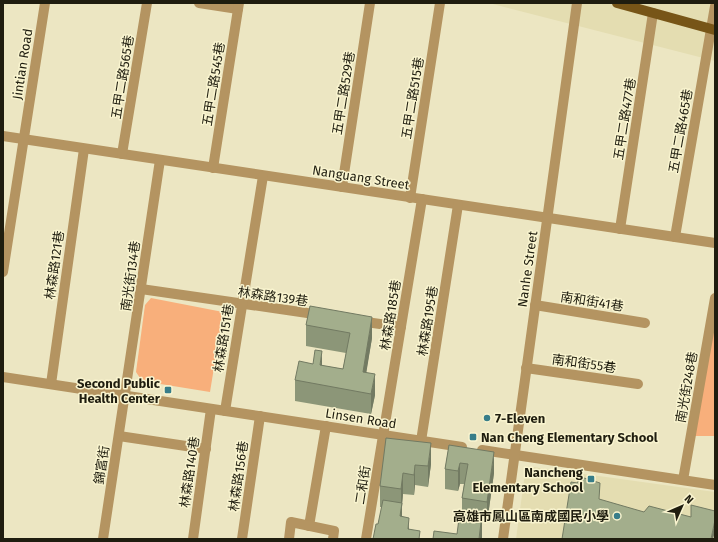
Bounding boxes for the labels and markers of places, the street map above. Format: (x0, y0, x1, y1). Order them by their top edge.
place label: Second Public Health Center (77, 376, 161, 406)
marker: Second Public Health Center (163, 385, 173, 395)
place label: 7-Eleven (495, 411, 545, 426)
marker: 7-Eleven (482, 413, 492, 423)
place label: Nan Cheng Elementary School (481, 430, 658, 445)
marker: Nan Cheng Elementary School (468, 432, 478, 442)
place label: Nancheng Elementary School (472, 465, 584, 495)
marker: Nancheng Elementary School (586, 474, 596, 484)
place label: 高雄市鳳山區南成國民小學 (453, 509, 609, 524)
marker: 高雄市鳳山區南成國民小學 (612, 511, 622, 521)

